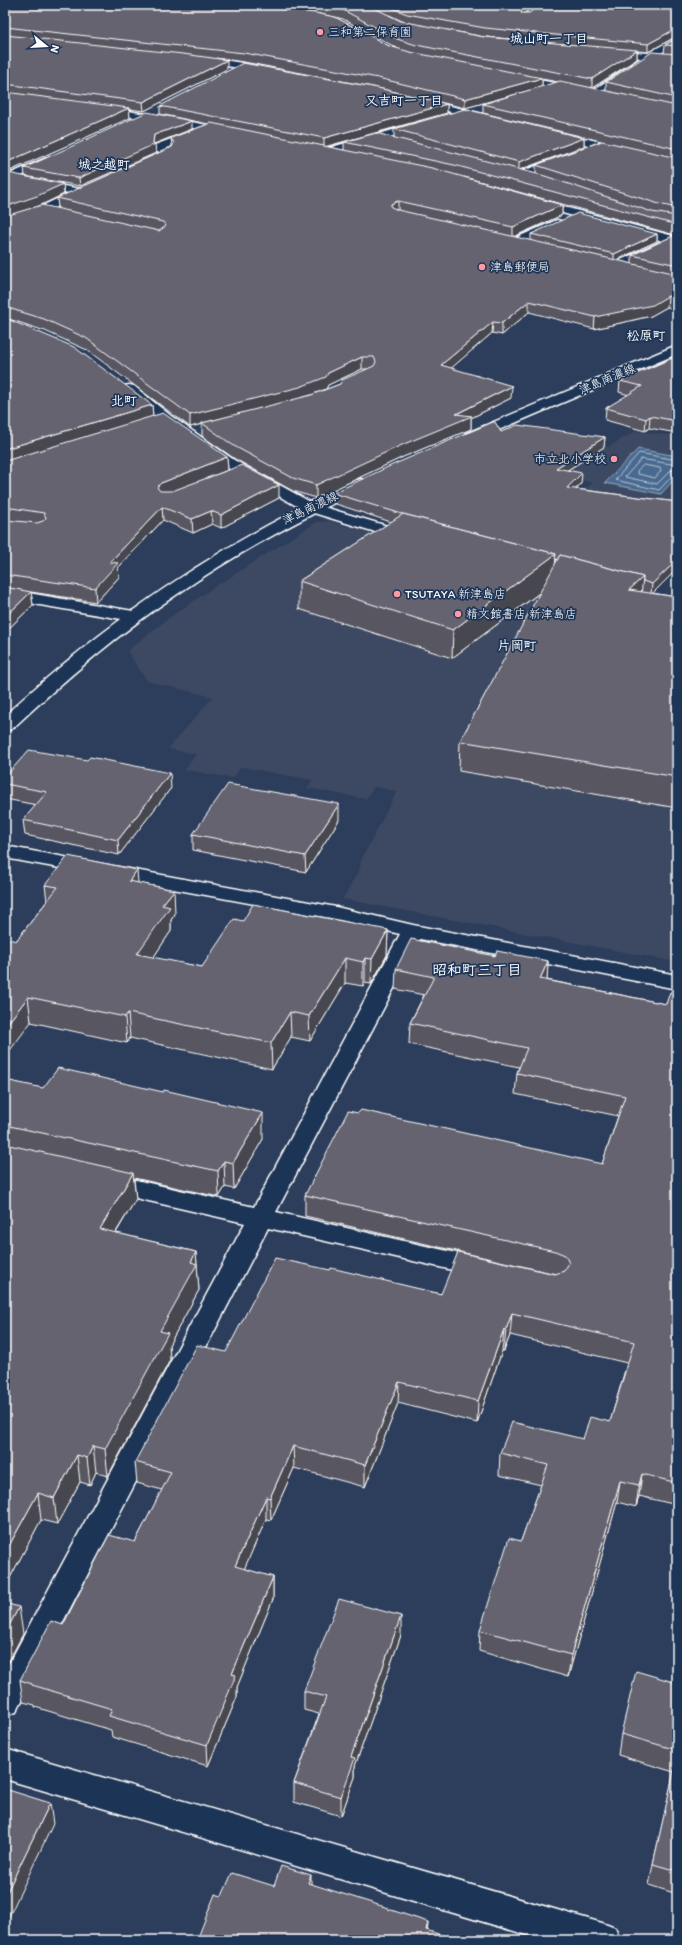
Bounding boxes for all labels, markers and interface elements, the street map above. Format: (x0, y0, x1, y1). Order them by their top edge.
place label: 三和第二保育園 (328, 25, 412, 39)
north arrow (26, 26, 66, 66)
marker: 三和第二保育園 (315, 27, 325, 37)
district label: 城山町一丁目 (510, 31, 588, 46)
text: N (48, 43, 62, 54)
district label: 又吉町一丁目 (365, 93, 443, 108)
district label: 城之越町 (78, 157, 130, 172)
place label: 津島郵便局 (490, 260, 550, 274)
marker: 津島郵便局 (477, 262, 487, 272)
district label: 松原町 (626, 328, 666, 343)
street label: 津島南濃線 (577, 361, 637, 397)
district label: 北町 (111, 393, 137, 408)
place label: 市立北小学校 (534, 452, 606, 466)
marker: 市立北小学校 (609, 454, 619, 464)
street label: 津島南濃線 (280, 489, 340, 527)
place label: TSUTAYA 新津島店 (405, 587, 506, 601)
marker: TSUTAYA 新津島店 (392, 589, 402, 599)
place label: 精文館書店 新津島店 (466, 607, 577, 621)
marker: 精文館書店 新津島店 (453, 609, 463, 619)
district label: 片岡町 (497, 638, 537, 653)
district label: 昭和町三丁目 (432, 961, 522, 979)

